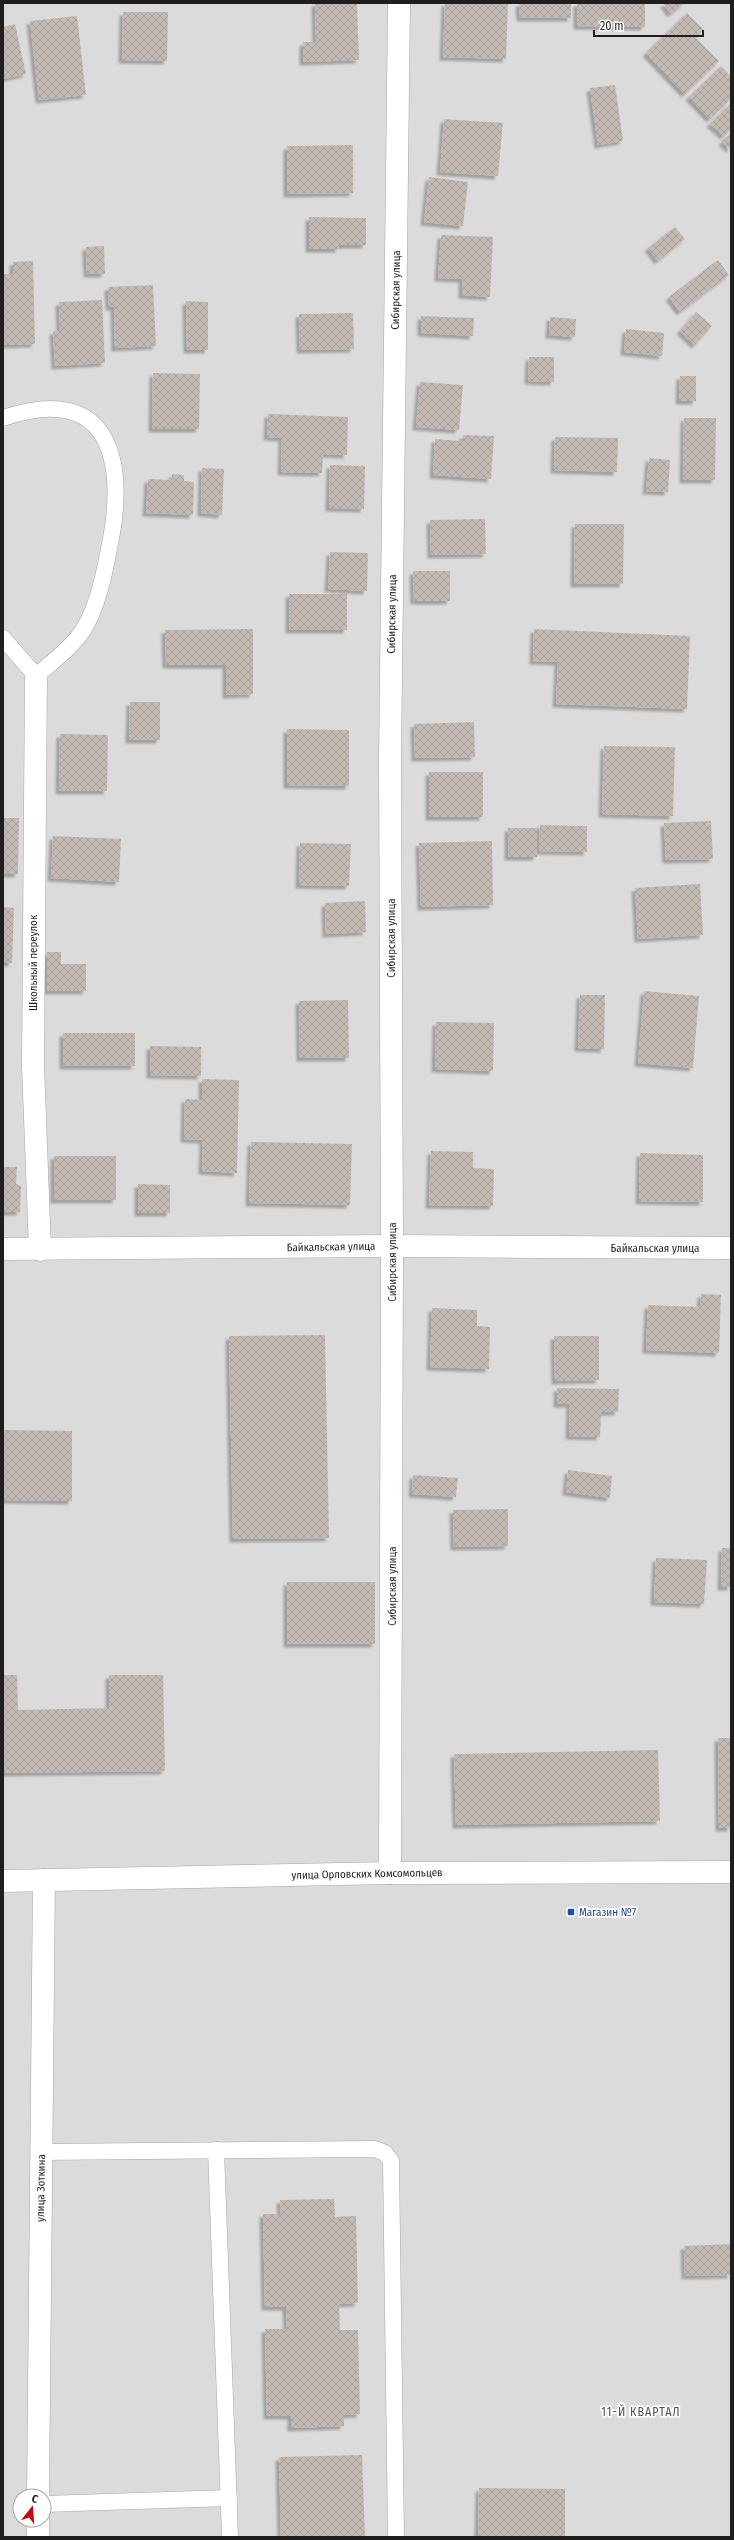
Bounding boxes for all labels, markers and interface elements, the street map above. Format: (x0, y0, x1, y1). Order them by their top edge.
scale bar (594, 12, 703, 38)
text: 20 m (600, 19, 624, 33)
street label: Сибирская улица (389, 250, 403, 330)
street label: Сибирская улица (385, 574, 399, 654)
street label: Сибирская улица (385, 898, 398, 978)
street label: Школьный переулок (27, 914, 40, 1011)
street label: Сибирская улица (386, 1222, 399, 1302)
street label: Байкальская улица (286, 1240, 376, 1254)
street label: Байкальская улица (611, 1242, 699, 1255)
street label: Сибирская улица (386, 1546, 399, 1626)
street label: улица Орловских Комсомольцев (291, 1866, 443, 1882)
place label: Магазин №7 (579, 1906, 637, 1919)
marker: Магазин №7 (566, 1907, 576, 1917)
street label: улица Зоткина (34, 2154, 48, 2222)
district label: 11-Й КВАРТАЛ (601, 2404, 681, 2419)
north arrow (12, 2488, 52, 2528)
text: С (30, 2492, 40, 2506)

